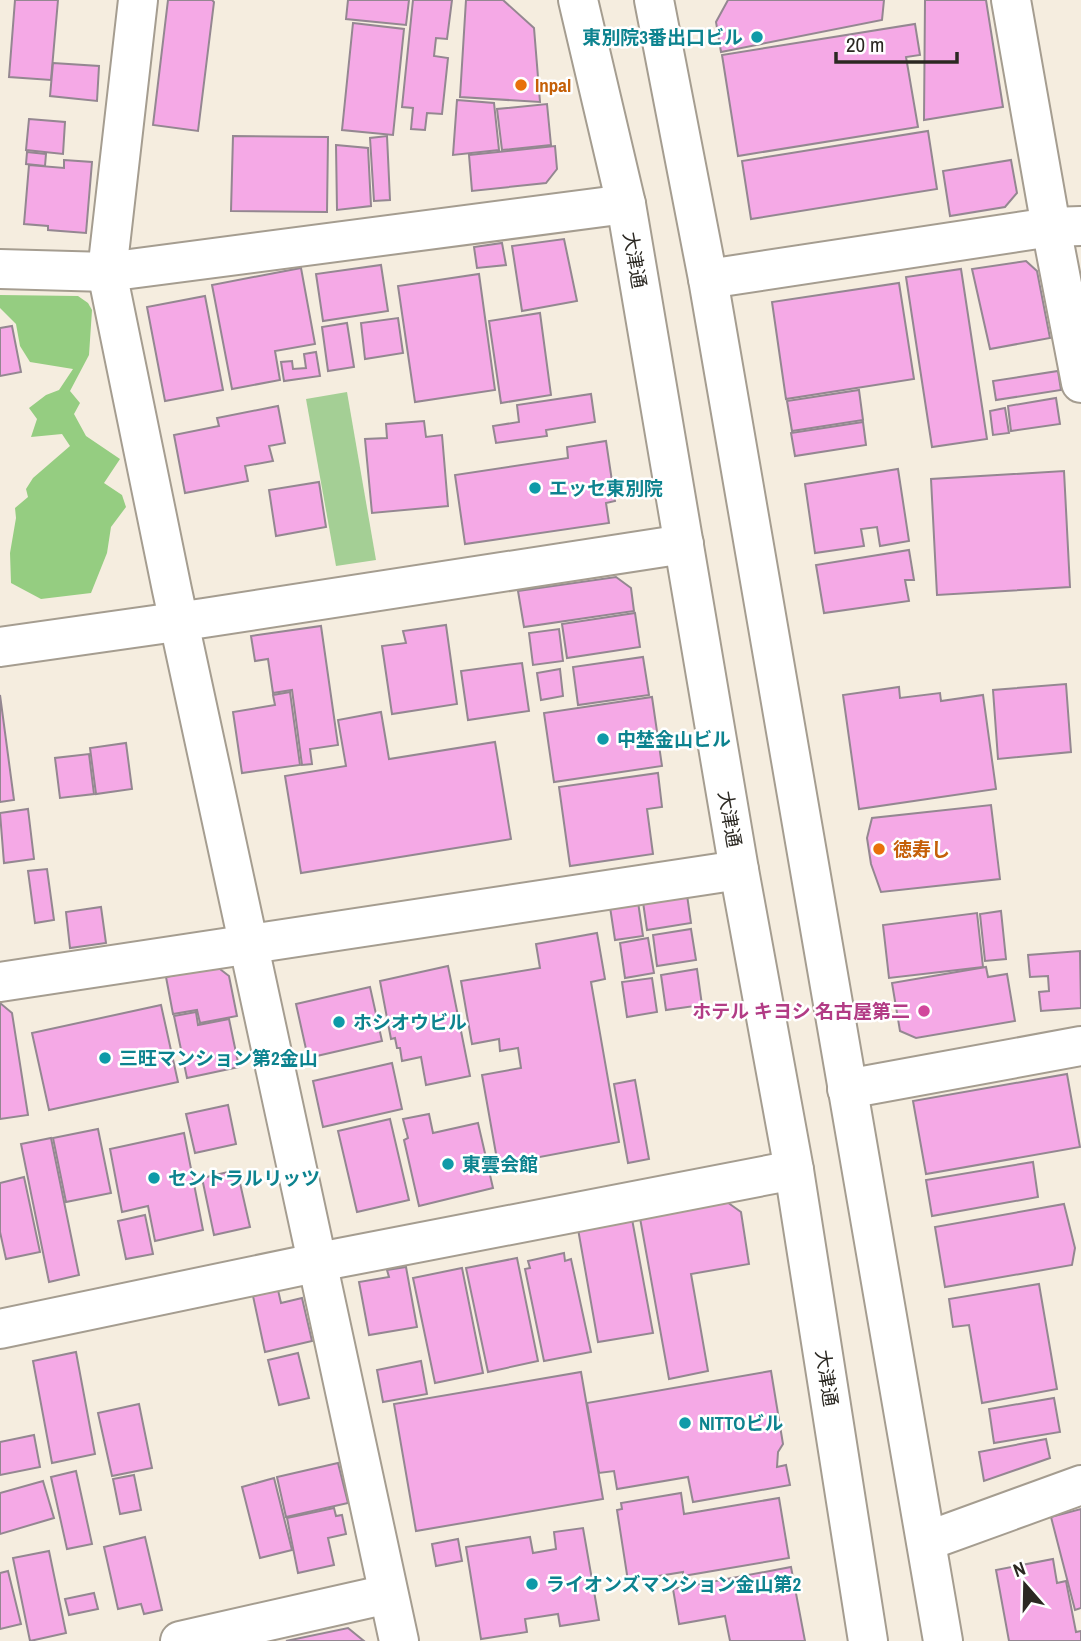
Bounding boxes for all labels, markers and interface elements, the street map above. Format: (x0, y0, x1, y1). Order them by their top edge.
scale bar (836, 21, 957, 65)
place label: 東別院3番出口ビル (582, 24, 743, 50)
marker: 東別院3番出口ビル (749, 29, 765, 45)
text: 20 m (846, 30, 884, 59)
place label: Inpal (535, 72, 571, 98)
marker: Inpal (513, 77, 529, 93)
street label: 大津通 (617, 230, 653, 290)
place label: エッセ東別院 (549, 475, 663, 501)
marker: エッセ東別院 (527, 480, 543, 496)
place label: 中埜金山ビル (617, 726, 731, 752)
marker: 中埜金山ビル (595, 731, 611, 747)
street label: 大津通 (712, 789, 748, 849)
place label: 徳寿し (893, 836, 950, 862)
marker: 徳寿し (871, 841, 887, 857)
place label: ホテル キヨシ 名古屋第二 (692, 998, 910, 1024)
marker: ホテル キヨシ 名古屋第二 (916, 1003, 932, 1019)
place label: ホシオウビル (353, 1009, 467, 1035)
marker: ホシオウビル (331, 1014, 347, 1030)
place label: 三旺マンション第2金山 (119, 1045, 318, 1071)
marker: 三旺マンション第2金山 (97, 1050, 113, 1066)
place label: 東雲会館 (462, 1151, 538, 1177)
marker: 東雲会館 (440, 1156, 456, 1172)
place label: セントラルリッツ (168, 1165, 320, 1191)
marker: セントラルリッツ (146, 1170, 162, 1186)
street label: 大津通 (810, 1348, 844, 1408)
place label: NITTOビル (699, 1410, 783, 1436)
marker: NITTOビル (677, 1415, 693, 1431)
north arrow (990, 1550, 1060, 1620)
text: N (1009, 1555, 1029, 1583)
place label: ライオンズマンション金山第2 (546, 1571, 802, 1597)
marker: ライオンズマンション金山第2 (524, 1576, 540, 1592)

